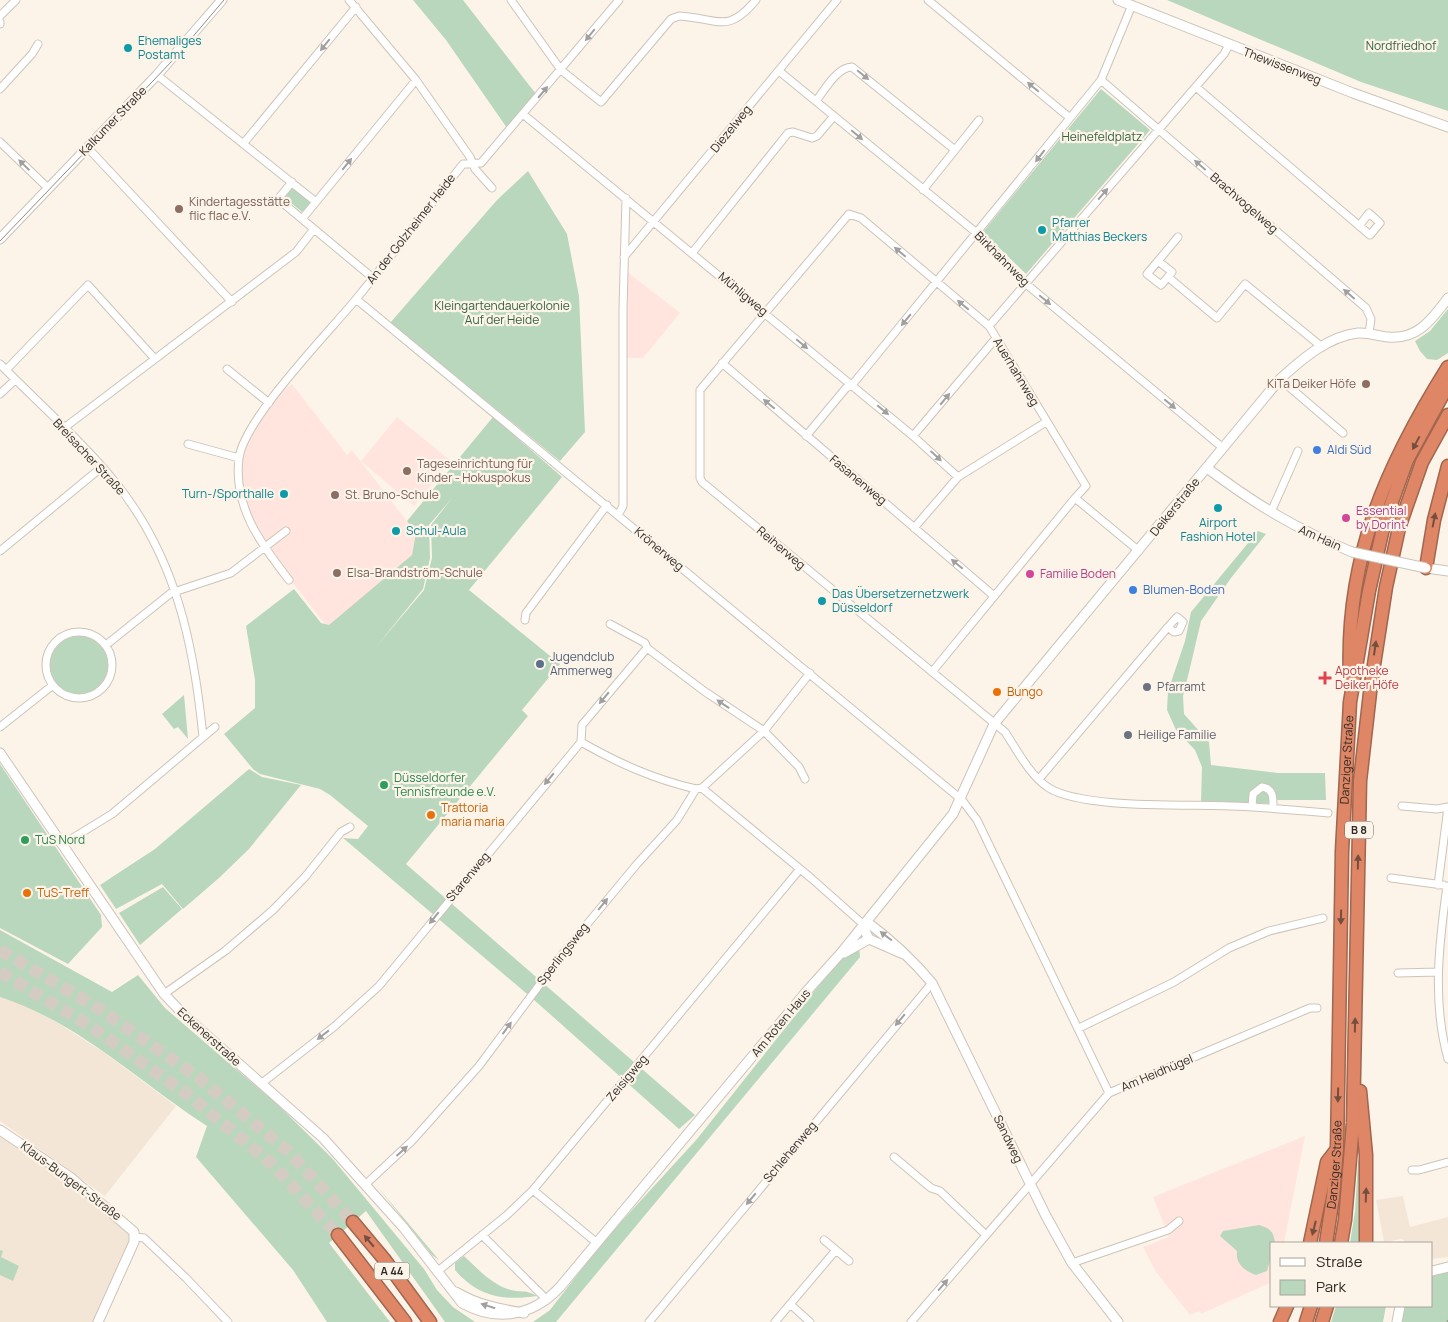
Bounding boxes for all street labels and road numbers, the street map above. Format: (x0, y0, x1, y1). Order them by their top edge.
street label: Thewissenweg (1241, 43, 1324, 88)
street label: Kalkumer Straße (75, 82, 150, 159)
street label: Diezelweg (706, 101, 755, 156)
street label: Brachvogelweg (1207, 168, 1282, 237)
street label: An der Golzheimer Heide (362, 170, 459, 287)
street label: Birkhahnweg (971, 227, 1034, 290)
street label: Mühligweg (715, 268, 772, 319)
street label: Auerhahnweg (989, 334, 1044, 409)
street label: Breisacher Straße (49, 415, 129, 499)
street label: Fasanenweg (826, 451, 890, 508)
street label: Deikerstraße (1146, 474, 1204, 540)
street label: Am Hain (1296, 521, 1344, 554)
street label: Reiherweg (753, 522, 809, 573)
street label: Krönerweg (631, 523, 688, 574)
street label: Danziger Straße (1336, 715, 1357, 805)
road number: B 8 (1345, 822, 1373, 838)
street label: Starenweg (442, 848, 493, 905)
street label: Sperlingsweg (533, 919, 592, 988)
street label: Am Roten Haus (747, 985, 814, 1060)
street label: Eckenerstraße (174, 1003, 245, 1070)
street label: Am Heidhügel (1118, 1050, 1195, 1095)
street label: Zeisigweg (602, 1051, 651, 1105)
street label: Sandweg (990, 1112, 1027, 1166)
street label: Schlehenweg (759, 1117, 820, 1186)
street label: Danziger Straße (1322, 1120, 1345, 1210)
street label: Klaus-Bungert-Straße (17, 1137, 125, 1224)
road number: A 44 (374, 1262, 410, 1280)

